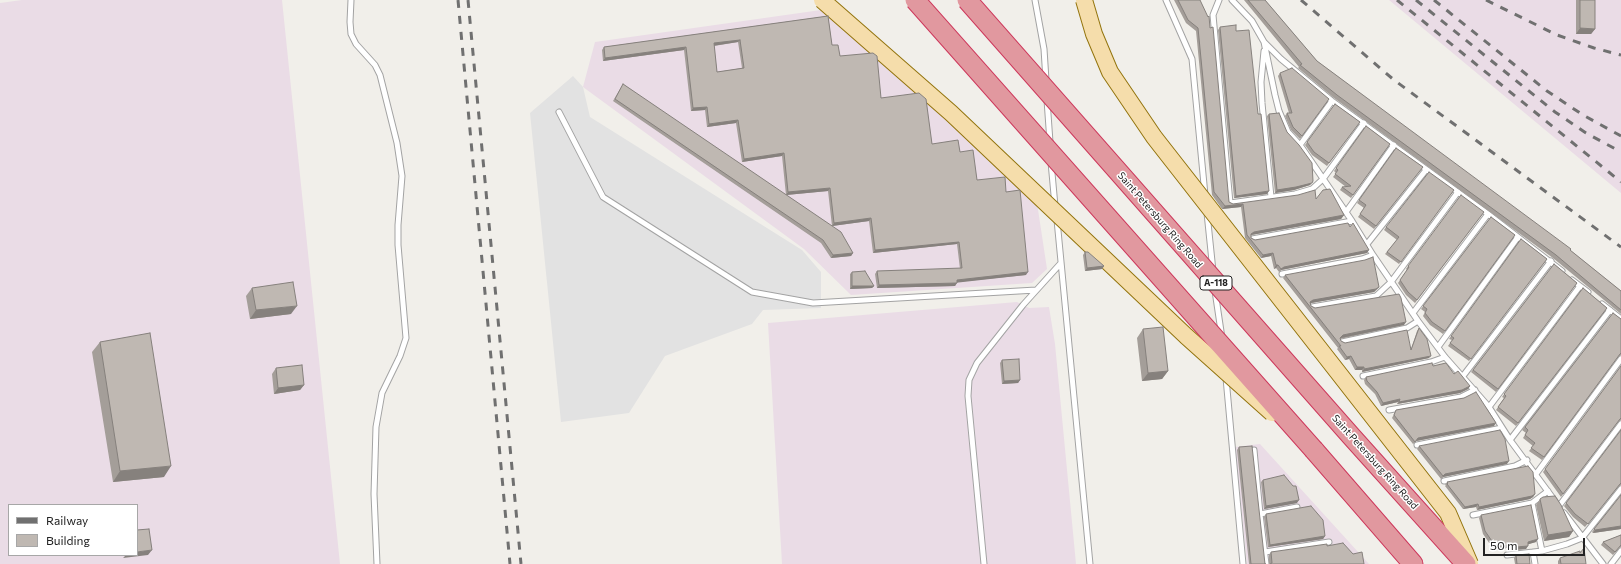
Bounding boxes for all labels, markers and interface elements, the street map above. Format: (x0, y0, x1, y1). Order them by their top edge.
street label: Saint Petersburg Ring Road (1115, 170, 1205, 270)
road number: А-118 (1200, 276, 1232, 290)
street label: Saint Petersburg Ring Road (1329, 412, 1421, 512)
legend (8, 504, 138, 556)
text: Railway (46, 513, 88, 527)
scale bar (1485, 530, 1587, 556)
text: Building (46, 533, 90, 547)
text: 50 m (1490, 538, 1518, 552)

